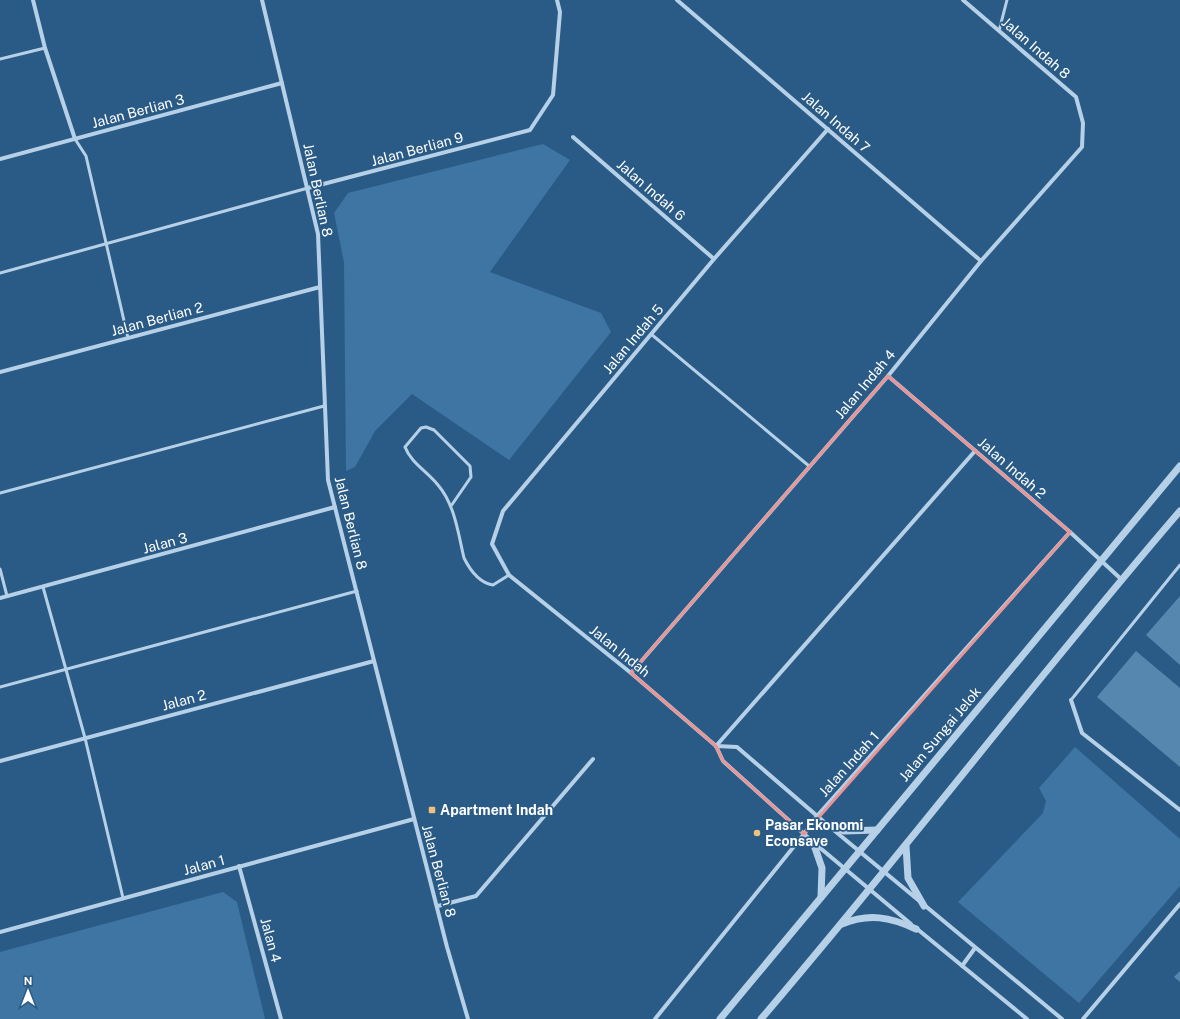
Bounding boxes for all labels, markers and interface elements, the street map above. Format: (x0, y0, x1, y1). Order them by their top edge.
street label: Jalan Indah 8 (999, 14, 1073, 82)
street label: Jalan Indah 7 (799, 88, 873, 156)
street label: Jalan Berlian 3 (90, 91, 186, 131)
street label: Jalan Berlian 9 (369, 129, 465, 169)
street label: Jalan Berlian 8 (300, 142, 336, 238)
street label: Jalan Indah 6 (614, 156, 688, 224)
street label: Jalan Berlian 2 (109, 299, 205, 339)
street label: Jalan Indah 5 (600, 301, 667, 377)
street label: Jalan Indah 4 (832, 346, 899, 422)
street label: Jalan Indah 2 (975, 434, 1049, 502)
street label: Jalan Berlian 8 (332, 475, 370, 571)
street label: Jalan 3 (141, 529, 189, 557)
street label: Jalan Indah (587, 622, 653, 680)
street label: Jalan Sungai Jelok (896, 683, 984, 784)
street label: Jalan 2 (160, 686, 208, 714)
street label: Jalan Indah 1 (816, 728, 882, 800)
place label: Apartment Indah (440, 802, 553, 818)
marker: Apartment Indah (427, 805, 437, 815)
place label: Pasar Ekonomi Econsave (765, 817, 863, 849)
street label: Jalan Berlian 8 (419, 823, 459, 919)
marker: Pasar Ekonomi Econsave (752, 828, 762, 838)
street label: Jalan 1 (182, 852, 226, 878)
street label: Jalan 4 (257, 916, 285, 964)
north arrow (8, 971, 48, 1011)
text: N (24, 975, 32, 987)

